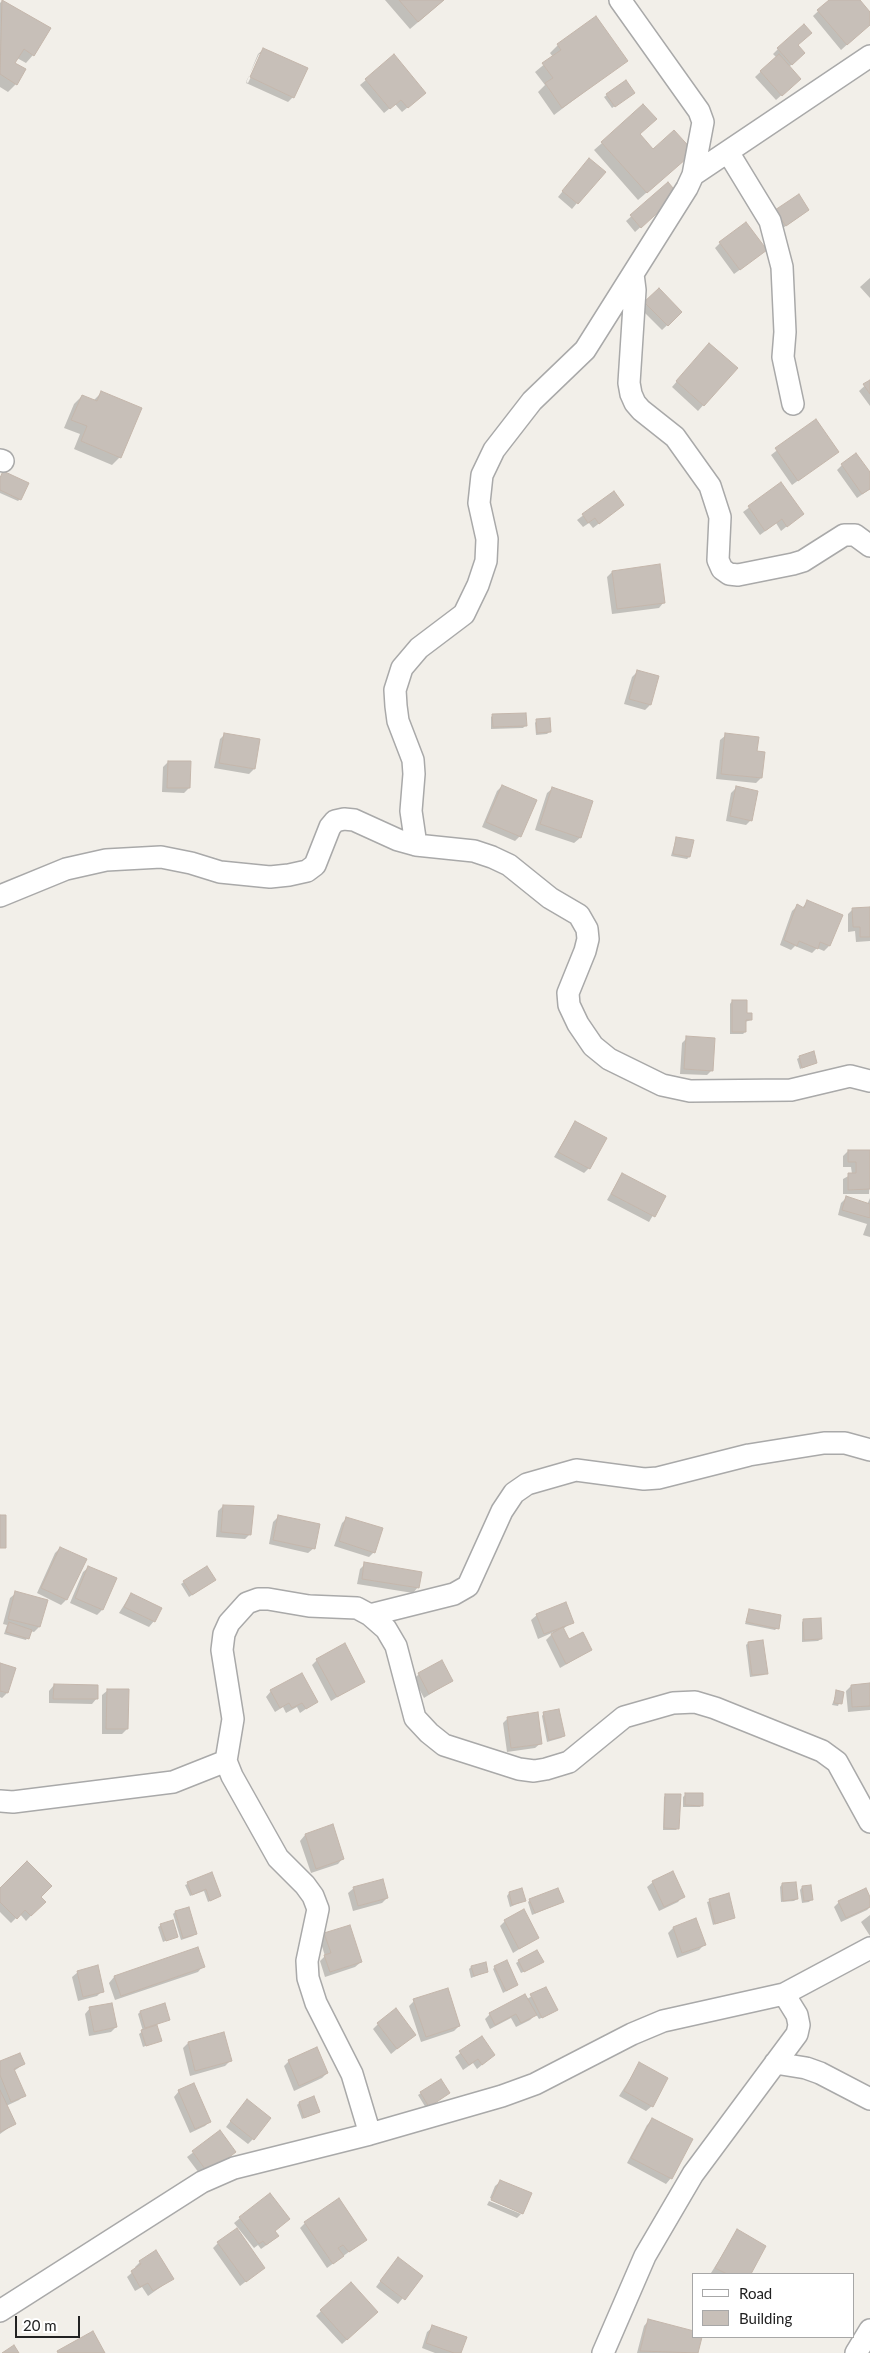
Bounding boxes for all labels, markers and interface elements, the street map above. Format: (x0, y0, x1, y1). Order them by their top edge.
legend (692, 2273, 855, 2338)
text: Road (739, 2284, 772, 2302)
scale bar (18, 2306, 82, 2338)
text: Building (739, 2309, 792, 2327)
text: 20 m (23, 2316, 57, 2334)

